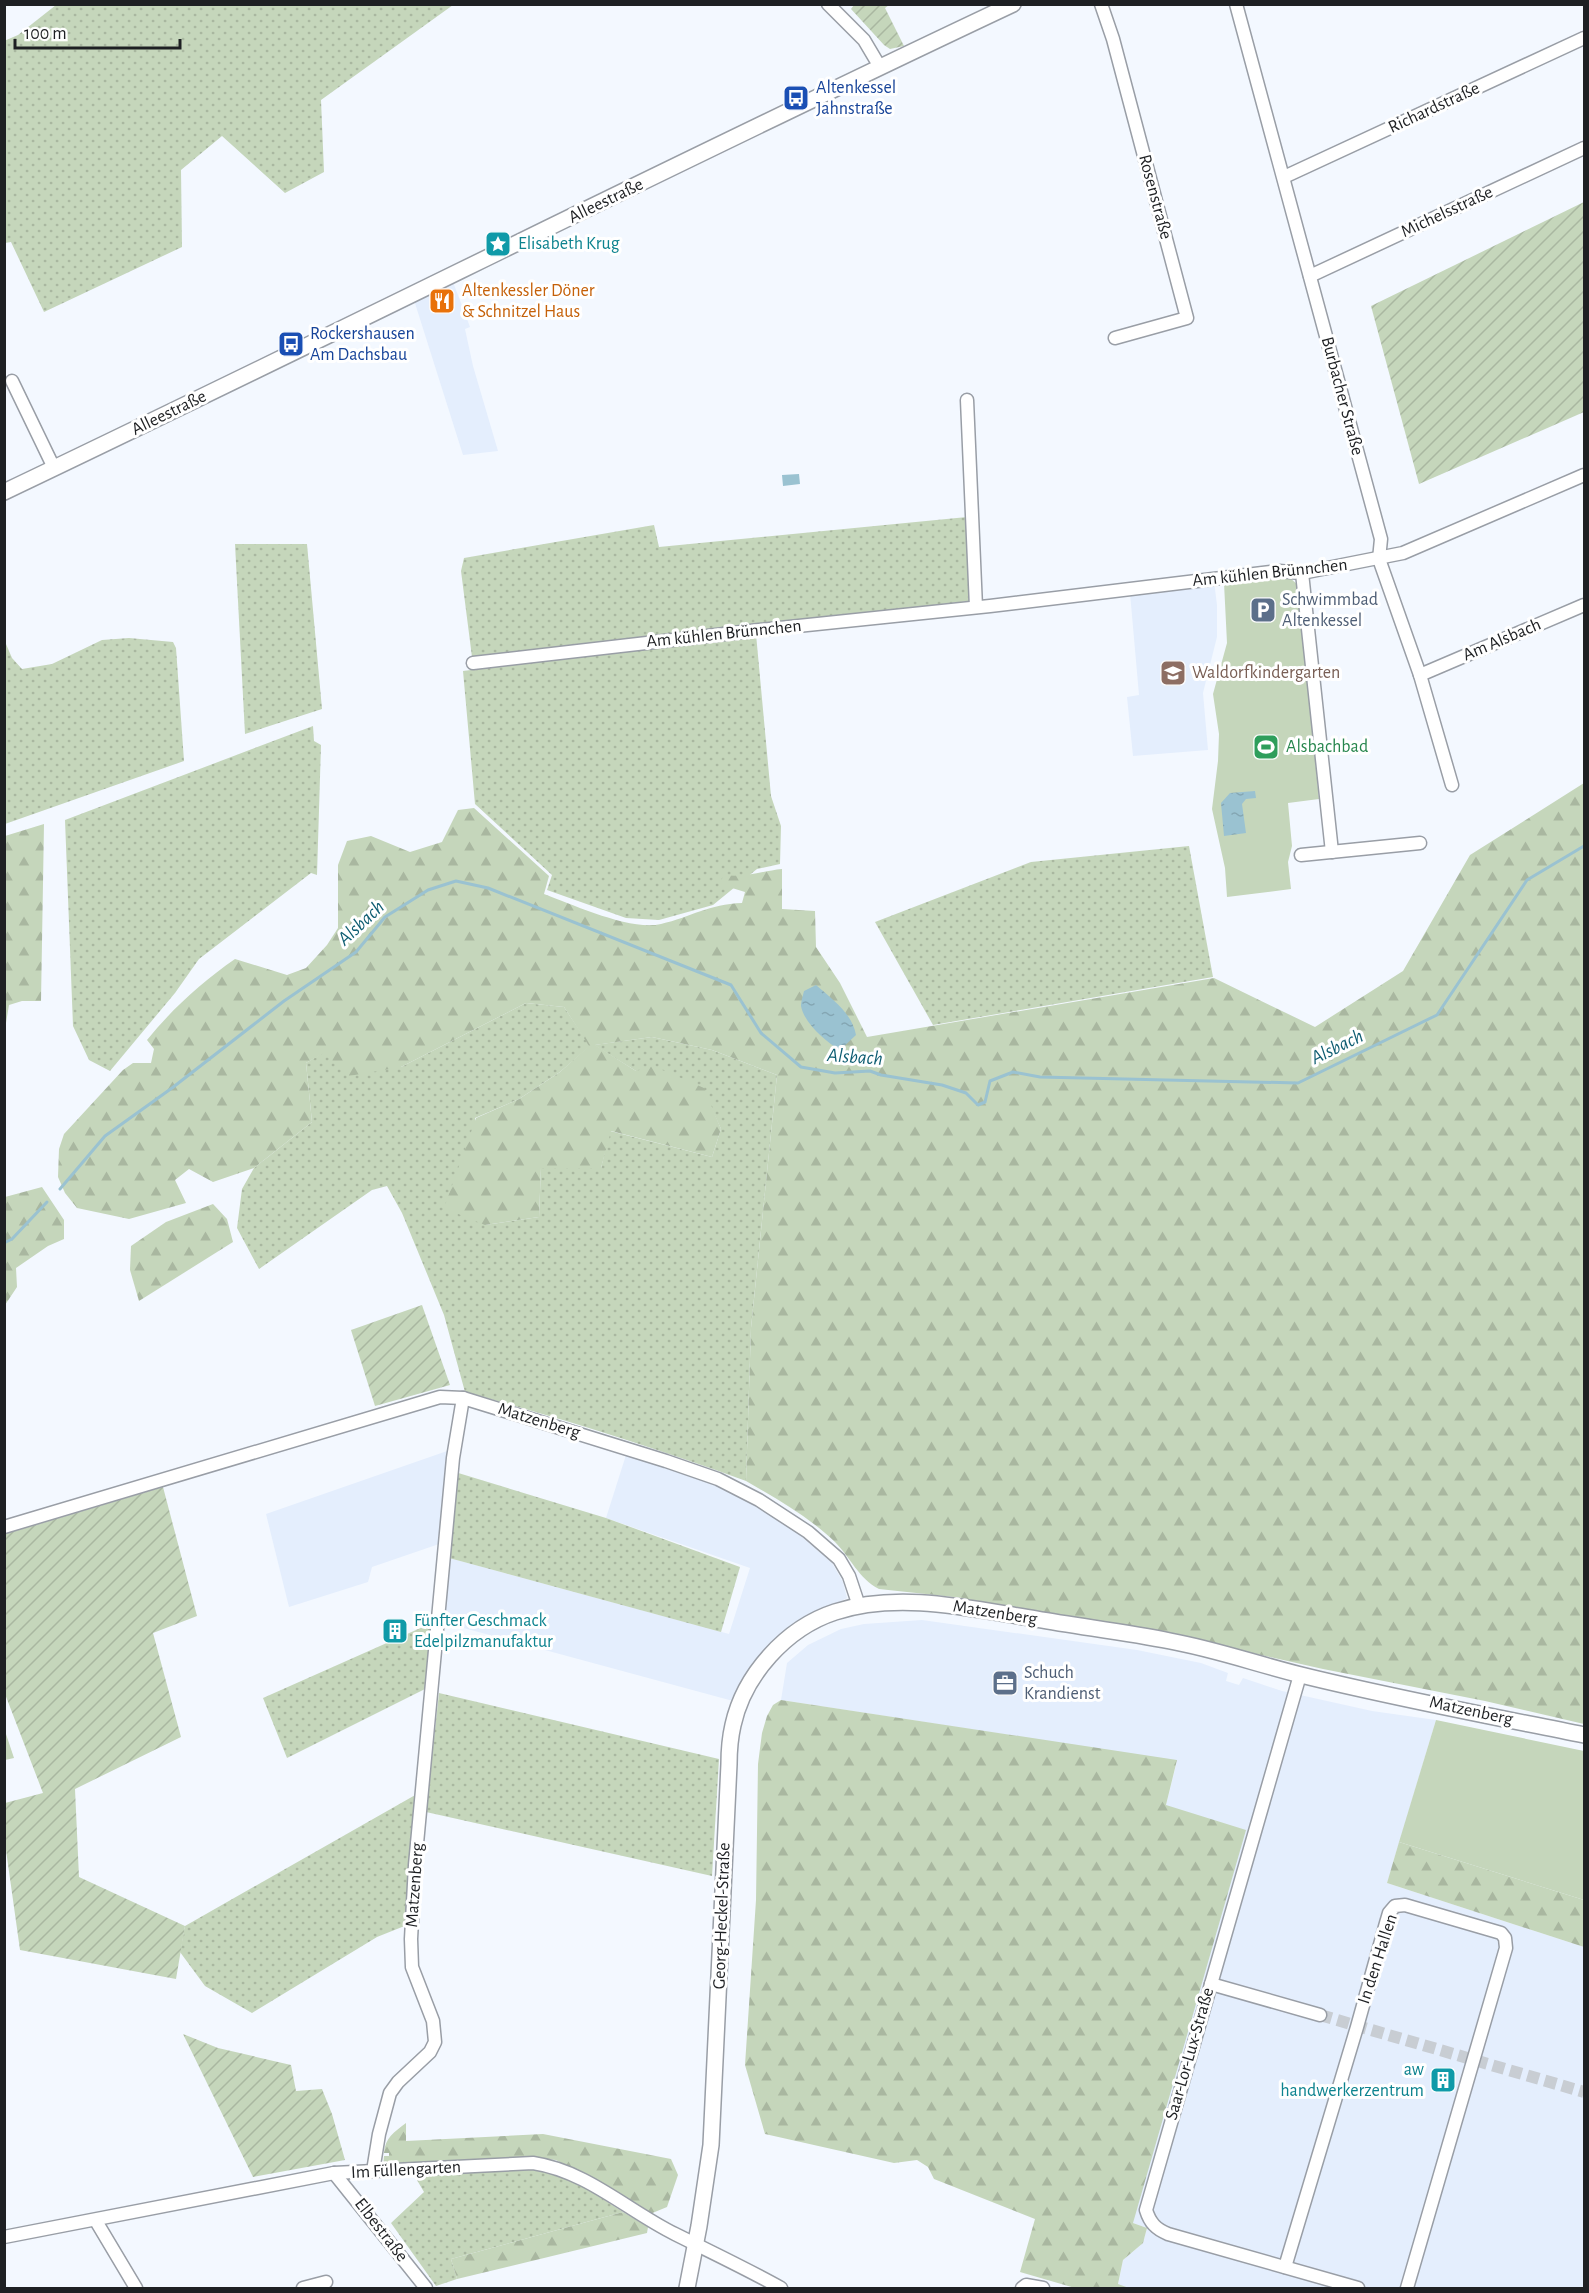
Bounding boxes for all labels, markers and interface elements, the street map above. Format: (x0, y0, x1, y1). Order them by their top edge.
scale bar (15, 12, 180, 50)
text: 100 m (24, 25, 67, 43)
place label: Altenkessel Jahnstraße (816, 79, 896, 118)
street label: Richardstraße (1386, 79, 1482, 137)
bus stop icon: Altenkessel Jahnstraße (781, 83, 811, 113)
street label: Rosenstraße (1135, 153, 1175, 241)
street label: Alleestraße (566, 175, 646, 227)
street label: Michelsstraße (1398, 183, 1496, 241)
place icon: Elisabeth Krug (483, 229, 513, 259)
place label: Elisabeth Krug (518, 235, 620, 253)
place label: Altenkessler Döner & Schnitzel Haus (462, 282, 595, 321)
restaurant icon: Altenkessler Döner & Schnitzel Haus (427, 286, 457, 316)
place label: Rockershausen Am Dachsbau (310, 325, 415, 364)
bus stop icon: Rockershausen Am Dachsbau (276, 329, 306, 359)
street label: Burbacher Straße (1318, 335, 1366, 457)
street label: Alleestraße (129, 387, 209, 439)
street label: Am kühlen Brünnchen (1192, 556, 1348, 590)
place label: Schwimmbad Altenkessel (1282, 591, 1378, 630)
parking icon: Schwimmbad Altenkessel (1248, 595, 1278, 625)
street label: Am Alsbach (1460, 616, 1544, 664)
street label: Am kühlen Brünnchen (646, 617, 802, 651)
school or university icon: Waldorfkindergarten (1158, 658, 1188, 688)
place label: Waldorfkindergarten (1192, 664, 1340, 682)
sports icon: Alsbachbad (1251, 732, 1281, 762)
place label: Alsbachbad (1286, 738, 1368, 756)
water label: Alsbach (333, 897, 388, 950)
water label: Alsbach (1307, 1026, 1366, 1069)
water label: Alsbach (826, 1045, 883, 1069)
street label: Matzenberg (496, 1400, 582, 1442)
street label: Matzenberg (952, 1597, 1039, 1629)
place label: Fünfter Geschmack Edelpilzmanufaktur (414, 1612, 553, 1651)
building icon: Fünfter Geschmack Edelpilzmanufaktur (380, 1616, 410, 1646)
place label: Schuch Krandienst (1024, 1664, 1101, 1703)
office icon: Schuch Krandienst (990, 1668, 1020, 1698)
street label: Matzenberg (1428, 1693, 1515, 1729)
street label: Matzenberg (403, 1842, 427, 1928)
street label: Georg-Heckel-Straße (710, 1842, 734, 1990)
street label: In den Hallen (1355, 1912, 1401, 2006)
street label: Saar-Lor-Lux-Straße (1162, 1986, 1218, 2122)
place label: aw handwerkerzentrum (1280, 2061, 1424, 2100)
building icon: aw handwerkerzentrum (1428, 2065, 1458, 2095)
street label: Im Füllengarten (351, 2158, 461, 2182)
street label: Elbestraße (351, 2195, 411, 2265)

